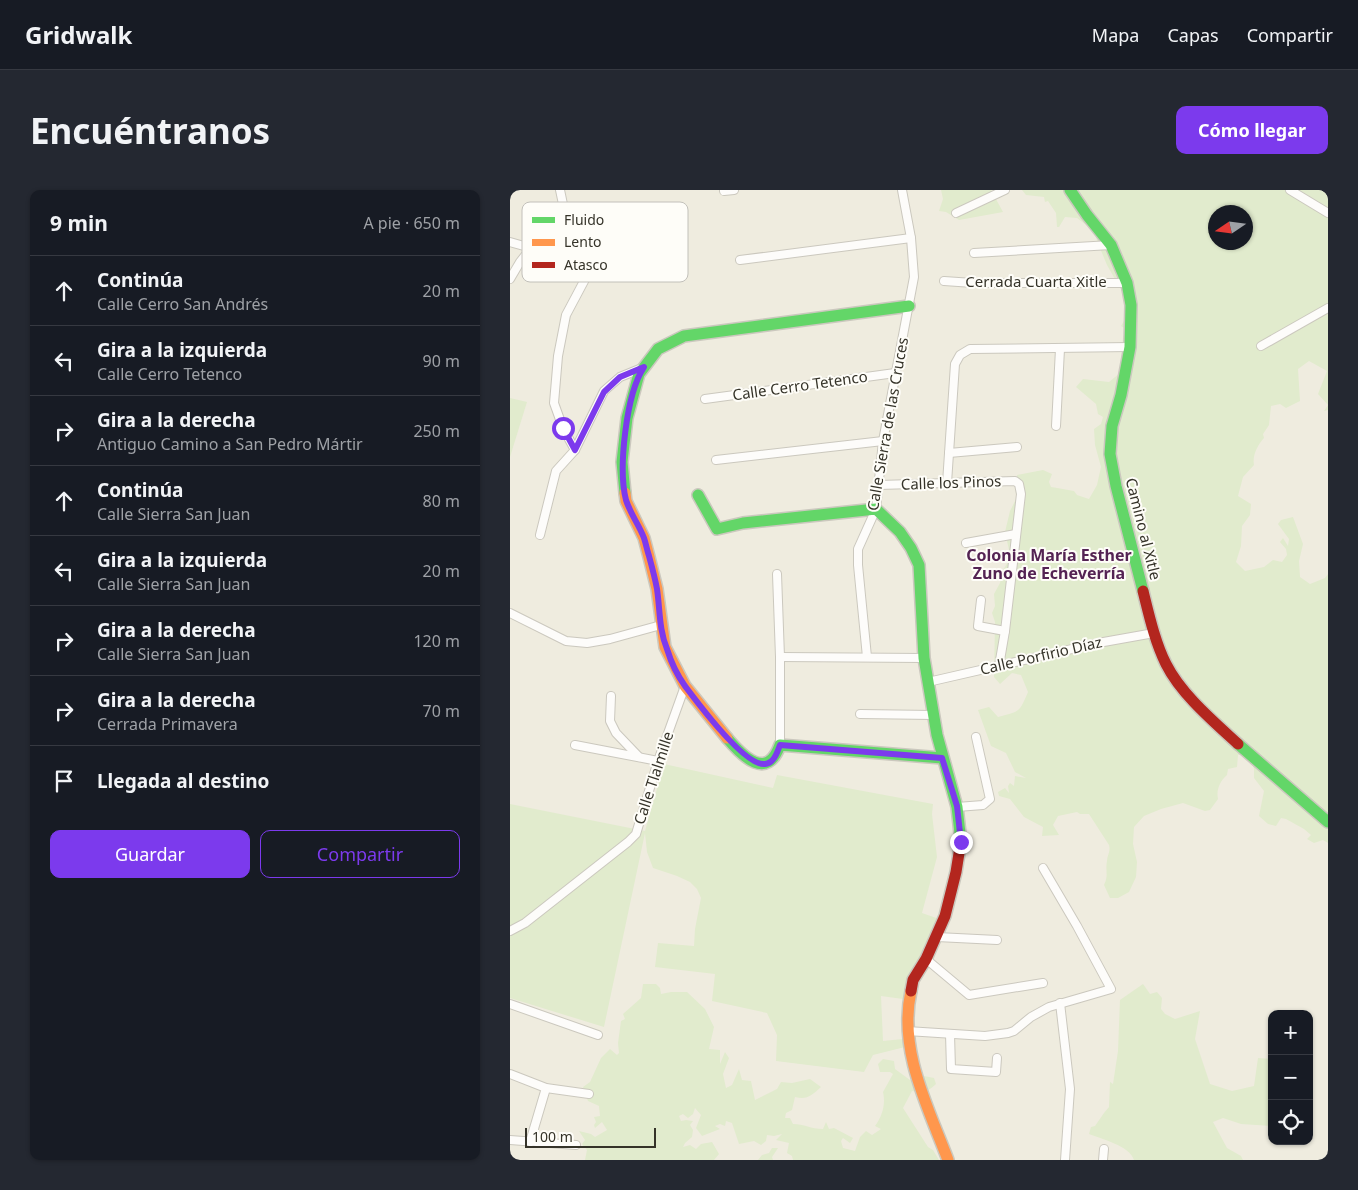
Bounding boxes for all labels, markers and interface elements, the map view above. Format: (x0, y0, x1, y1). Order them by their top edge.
text: Gridwalk (25, 18, 132, 51)
text: Mapa (1092, 23, 1139, 47)
text: Capas (1167, 23, 1219, 47)
text: Compartir (1247, 23, 1333, 47)
button: Cómo llegar (1176, 106, 1328, 154)
text: Encuéntranos (30, 107, 270, 154)
legend (522, 202, 688, 282)
north arrow (1208, 205, 1253, 250)
text: 9 min (50, 209, 108, 237)
text: Fluido (564, 210, 604, 229)
text: A pie · 650 m (363, 212, 460, 234)
text: Lento (564, 232, 601, 251)
text: Atasco (564, 255, 608, 274)
text: Continúa (97, 267, 183, 293)
street label: Cerrada Cuarta Xitle (965, 271, 1107, 291)
icon: ahead (50, 277, 78, 305)
text: 20 m (423, 280, 460, 302)
text: Calle Cerro San Andrés (97, 293, 268, 315)
street label: Calle Sierra de las Cruces (862, 336, 912, 512)
text: Gira a la izquierda (97, 337, 267, 363)
icon: left (50, 347, 78, 375)
text: 90 m (423, 350, 460, 372)
text: Calle Cerro Tetenco (97, 363, 242, 385)
street label: Calle Cerro Tetenco (731, 366, 869, 404)
text: Gira a la derecha (97, 407, 256, 433)
icon: right (50, 417, 78, 445)
route start (552, 417, 575, 440)
text: 250 m (413, 420, 460, 442)
text: Antiguo Camino a San Pedro Mártir (97, 433, 363, 455)
street label: Calle los Pinos (900, 470, 1002, 494)
street label: Camino al Xitle (1122, 476, 1166, 582)
text: Continúa (97, 477, 183, 503)
icon: ahead (50, 487, 78, 515)
text: 80 m (423, 490, 460, 512)
text: Calle Sierra San Juan (97, 503, 250, 525)
district label: Colonia María Esther Zuno de Echeverría (966, 544, 1132, 584)
text: Gira a la izquierda (97, 547, 267, 573)
icon: left (50, 557, 78, 585)
text: 20 m (423, 560, 460, 582)
text: Calle Sierra San Juan (97, 573, 250, 595)
text: Gira a la derecha (97, 617, 256, 643)
icon: right (50, 627, 78, 655)
text: 120 m (413, 630, 460, 652)
street label: Calle Porfirio Díaz (978, 631, 1104, 679)
text: Calle Sierra San Juan (97, 643, 250, 665)
text: Gira a la derecha (97, 687, 256, 713)
icon: right (50, 697, 78, 725)
text: 70 m (423, 700, 460, 722)
text: Cerrada Primavera (97, 713, 238, 735)
street label: Calle Tlalmille (629, 729, 677, 827)
icon: arrive (50, 767, 78, 795)
text: Llegada al destino (97, 768, 269, 794)
button: Guardar (50, 830, 250, 878)
button: Compartir (260, 830, 460, 878)
route end (950, 831, 973, 854)
map controls (1268, 1010, 1313, 1145)
button: + (1268, 1010, 1313, 1055)
button: − (1268, 1055, 1313, 1100)
button: locate (1268, 1100, 1313, 1145)
scale bar (525, 1125, 656, 1148)
text: 100 m (532, 1127, 573, 1146)

